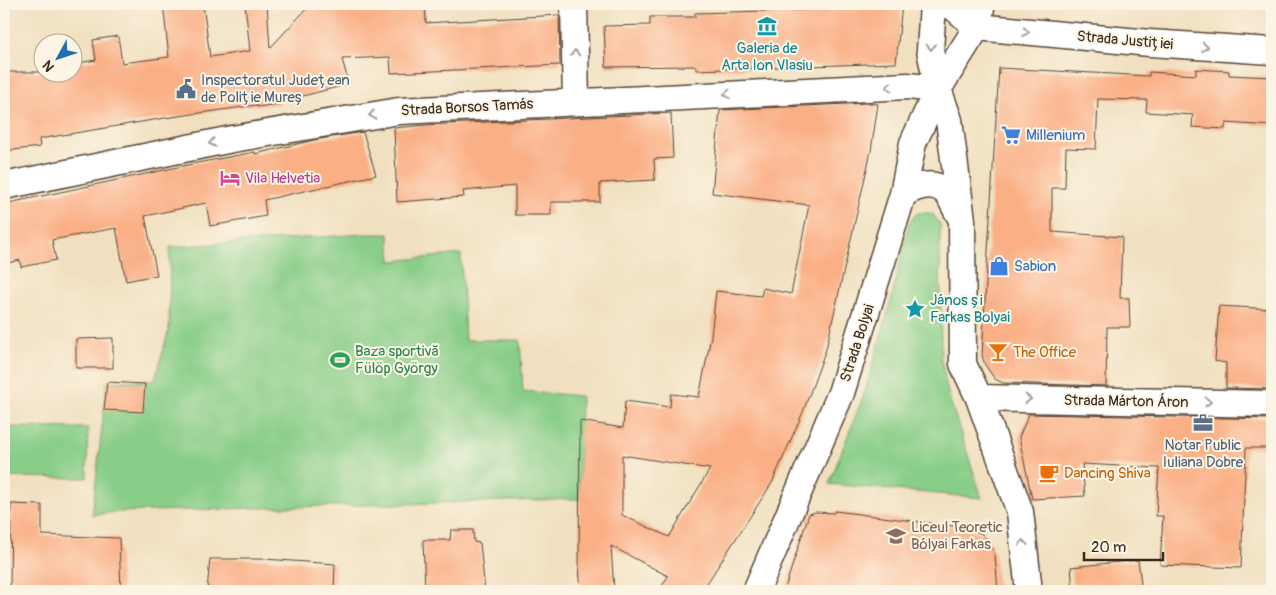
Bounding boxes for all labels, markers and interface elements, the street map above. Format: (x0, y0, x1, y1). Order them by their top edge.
museum icon: Galeria de Arta Ion Vlasiu (756, 15, 778, 37)
one-way arrow (1022, 26, 1030, 37)
street label: Strada Justiției (1076, 27, 1174, 54)
north arrow (32, 32, 82, 82)
place label: Galeria de Arta Ion Vlasiu (721, 39, 813, 75)
one-way arrow (1202, 41, 1210, 52)
one-way arrow (925, 43, 936, 51)
one-way arrow (570, 49, 580, 56)
text: N (39, 57, 58, 75)
place label: Inspectoratul Județean de Poliție Mureș (201, 71, 350, 107)
public building icon: Inspectoratul Județean de Poliție Mureș (175, 78, 197, 100)
one-way arrow (885, 81, 893, 92)
one-way arrow (722, 89, 730, 100)
street label: Strada Borsos Tamás (400, 95, 534, 120)
one-way arrow (368, 109, 376, 120)
supermarket icon: Millenium (1000, 124, 1022, 146)
place label: Millenium (1026, 126, 1085, 145)
one-way arrow (208, 137, 217, 148)
hotel icon: Vila Helvetia (219, 167, 241, 189)
place label: Vila Helvetia (245, 169, 320, 188)
shop icon: Sabion (988, 255, 1010, 277)
place label: Sabion (1014, 257, 1056, 276)
place label: János și Farkas Bolyai (930, 291, 1010, 327)
place icon: János și Farkas Bolyai (904, 298, 926, 320)
street label: Strada Bolyai (836, 301, 879, 385)
bar icon: The Office (987, 341, 1009, 363)
place label: Baza sportivă Fülöp György (355, 342, 439, 378)
place label: The Office (1013, 343, 1077, 362)
sports icon: Baza sportivă Fülöp György (329, 349, 351, 371)
street label: Strada Márton Áron (1063, 391, 1189, 412)
one-way arrow (1024, 393, 1032, 404)
one-way arrow (1204, 397, 1212, 407)
office icon: Notar Public Iuliana Dobre (1192, 412, 1214, 434)
place label: Notar Public Iuliana Dobre (1163, 436, 1244, 472)
cafe icon: Dancing Shiva (1038, 462, 1060, 484)
place label: Dancing Shiva (1064, 464, 1151, 483)
place label: Liceul Teoretic Bólyai Farkas (911, 518, 1004, 554)
school or university icon: Liceul Teoretic Bólyai Farkas (885, 525, 907, 547)
scale bar (1084, 530, 1162, 562)
text: 20 m (1091, 538, 1126, 557)
one-way arrow (1018, 539, 1029, 547)

